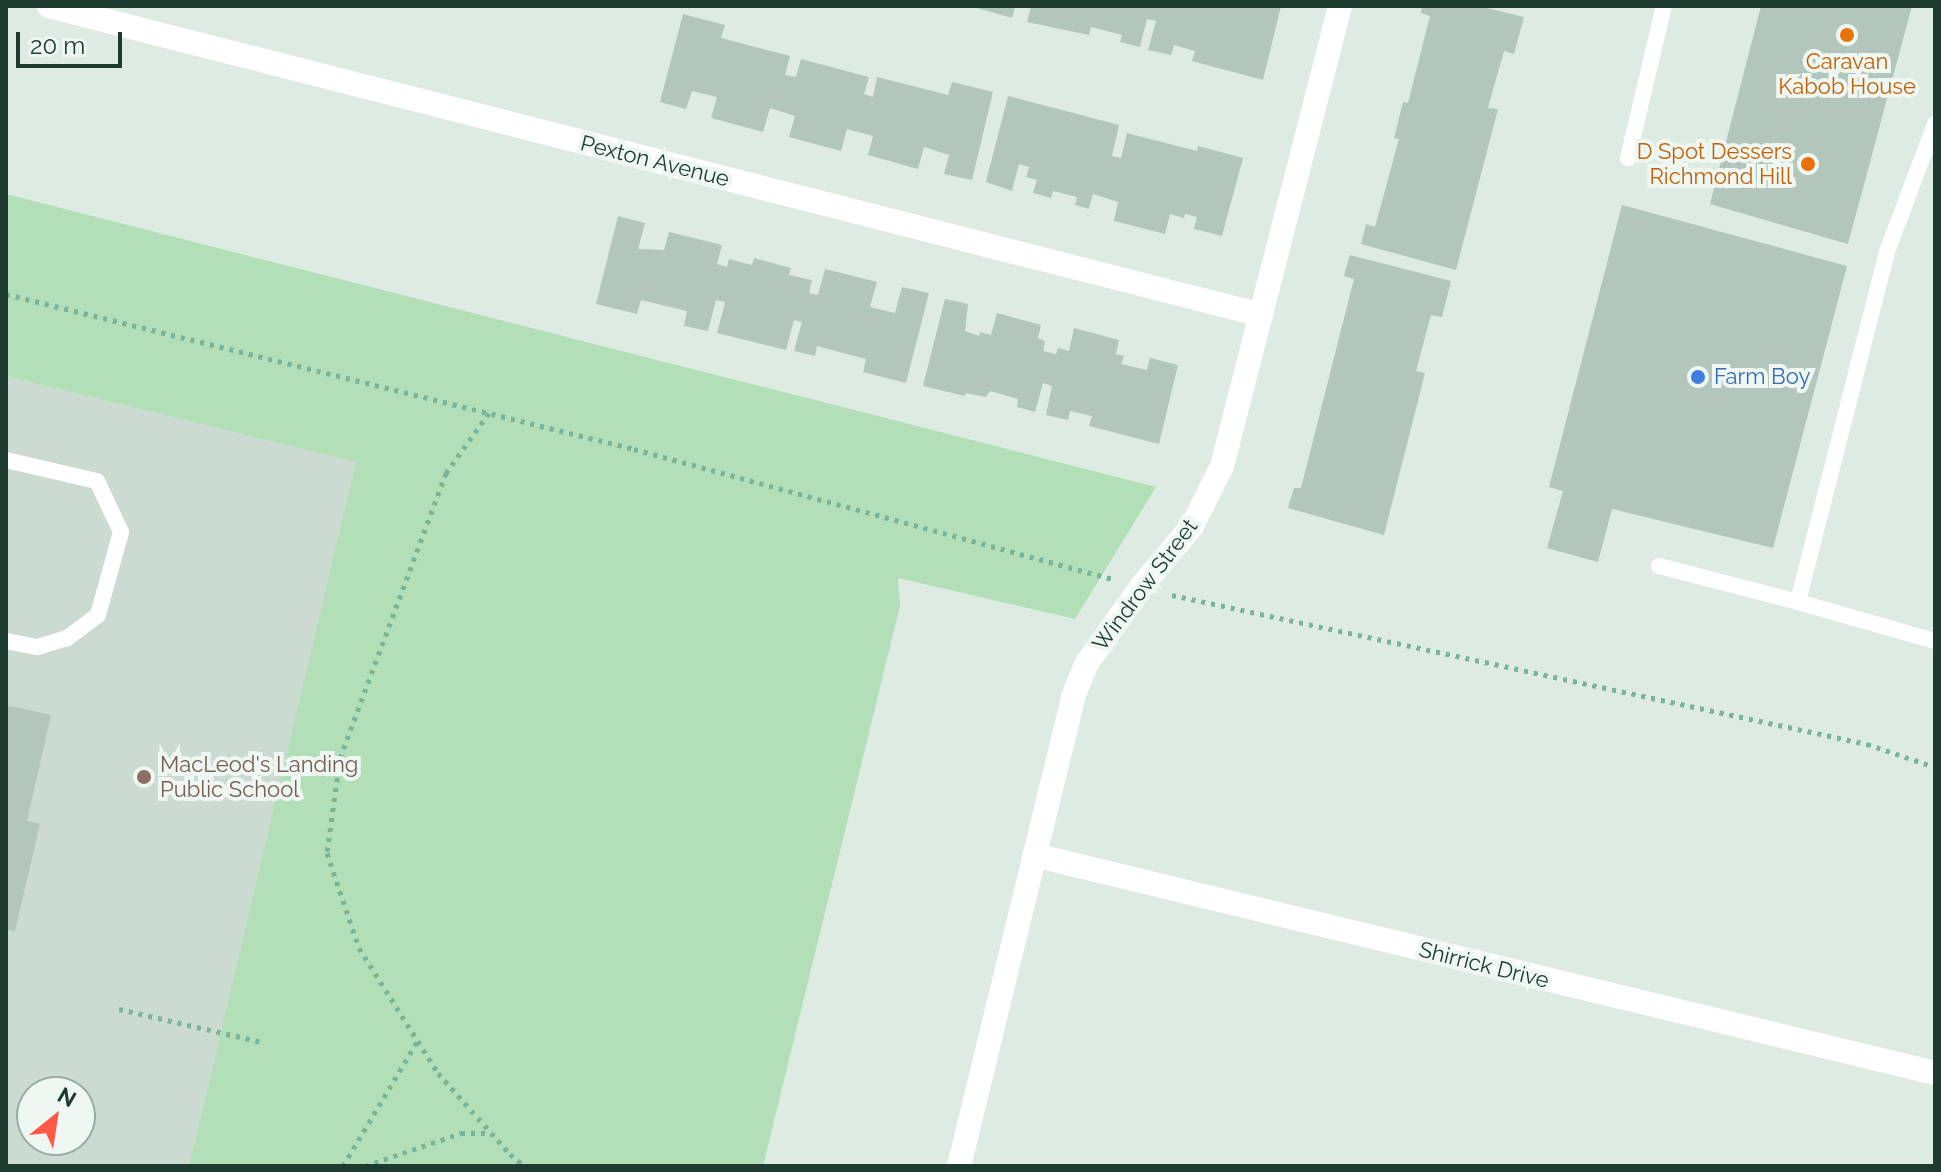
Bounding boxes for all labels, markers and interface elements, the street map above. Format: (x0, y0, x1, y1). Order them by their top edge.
scale bar (20, 16, 126, 66)
marker: Caravan Kabob House (1838, 26, 1856, 44)
text: 20 m (30, 31, 85, 60)
place label: Caravan Kabob House (1778, 48, 1916, 100)
street label: Pexton Avenue (578, 130, 732, 192)
place label: D Spot Dessers Richmond Hill (1637, 138, 1792, 190)
marker: D Spot Dessers Richmond Hill (1799, 155, 1817, 173)
place label: Farm Boy (1714, 364, 1810, 390)
marker: Farm Boy (1689, 368, 1707, 386)
street label: Windrow Street (1087, 514, 1203, 656)
place label: MacLeod's Landing Public School (160, 751, 358, 802)
marker: MacLeod's Landing Public School (135, 768, 153, 786)
street label: Shirrick Drive (1416, 936, 1552, 994)
north arrow (16, 1076, 96, 1156)
text: N (53, 1081, 81, 1112)

